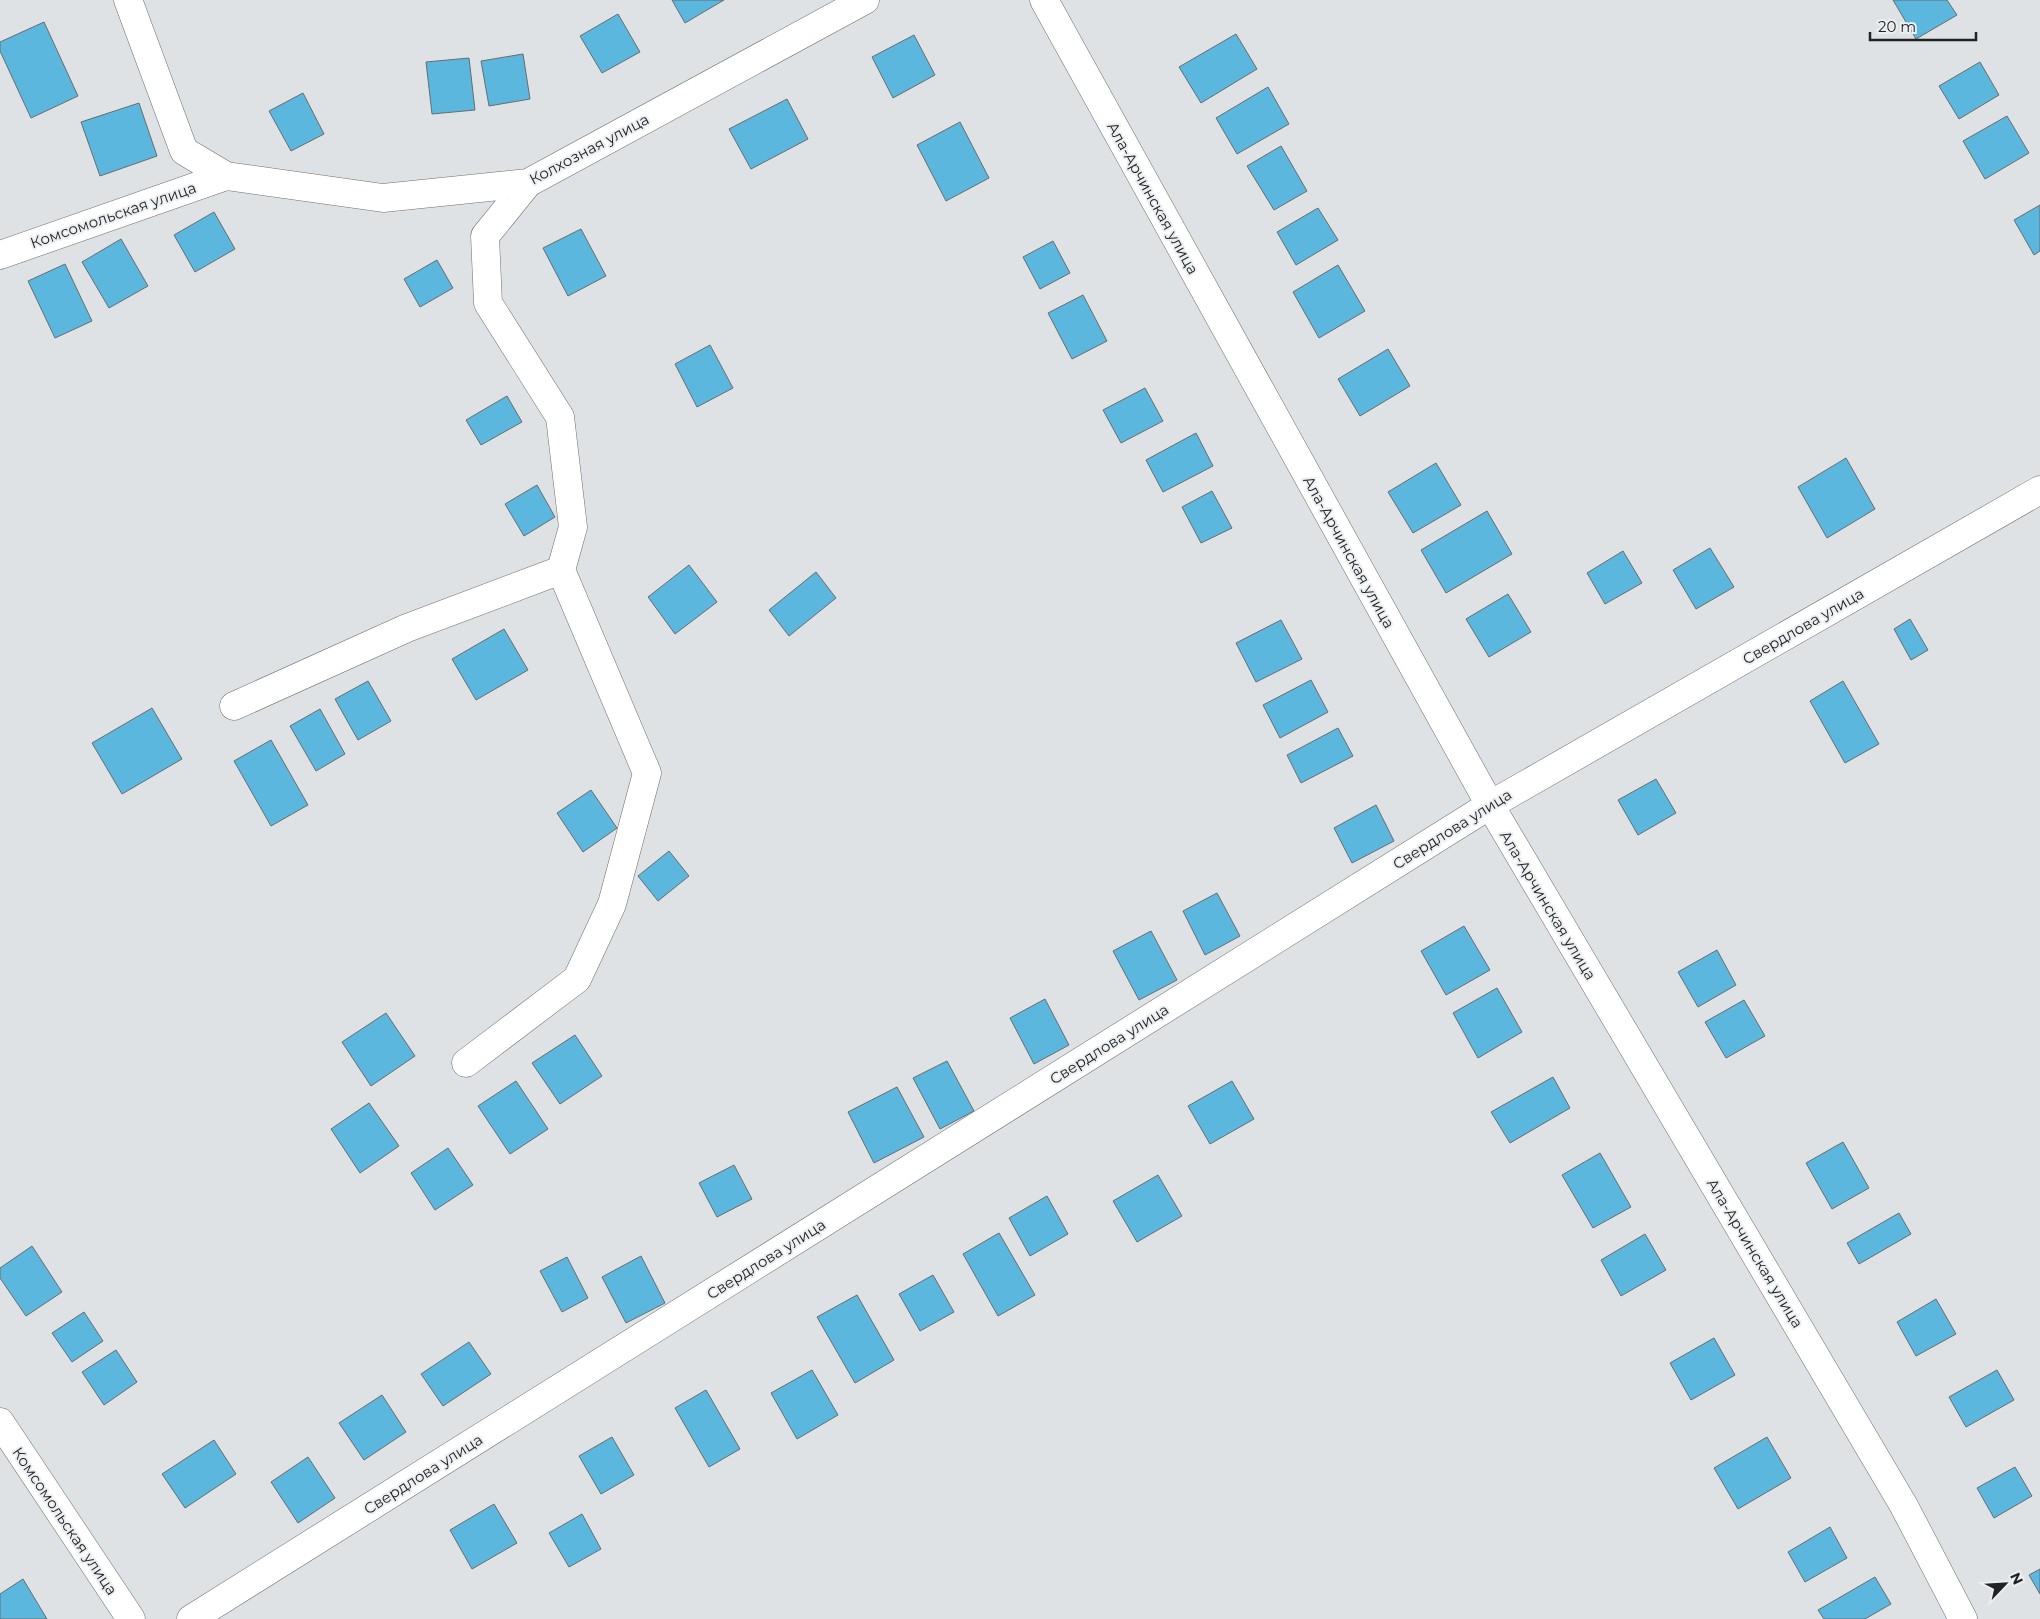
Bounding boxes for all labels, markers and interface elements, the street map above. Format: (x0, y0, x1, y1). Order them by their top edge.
scale bar (1870, 10, 1976, 42)
text: 20 m (1878, 17, 1916, 36)
street label: Колхозная улица (526, 109, 652, 189)
street label: Ала-Арчинская улица (1103, 118, 1203, 278)
street label: Комсомольская улица (28, 178, 198, 252)
street label: Ала-Арчинская улица (1299, 472, 1399, 632)
street label: Свердлова улица (1739, 584, 1867, 668)
street label: Свердлова улица (1389, 785, 1515, 873)
street label: Ала-Арчинская улица (1496, 827, 1600, 983)
street label: Свердлова улица (1046, 1000, 1172, 1088)
street label: Ала-Арчинская улица (1703, 1175, 1807, 1331)
street label: Свердлова улица (703, 1215, 829, 1303)
street label: Свердлова улица (360, 1430, 486, 1518)
street label: Комсомольская улица (8, 1443, 122, 1599)
north arrow (1980, 1559, 2030, 1609)
text: N (2006, 1570, 2027, 1587)

